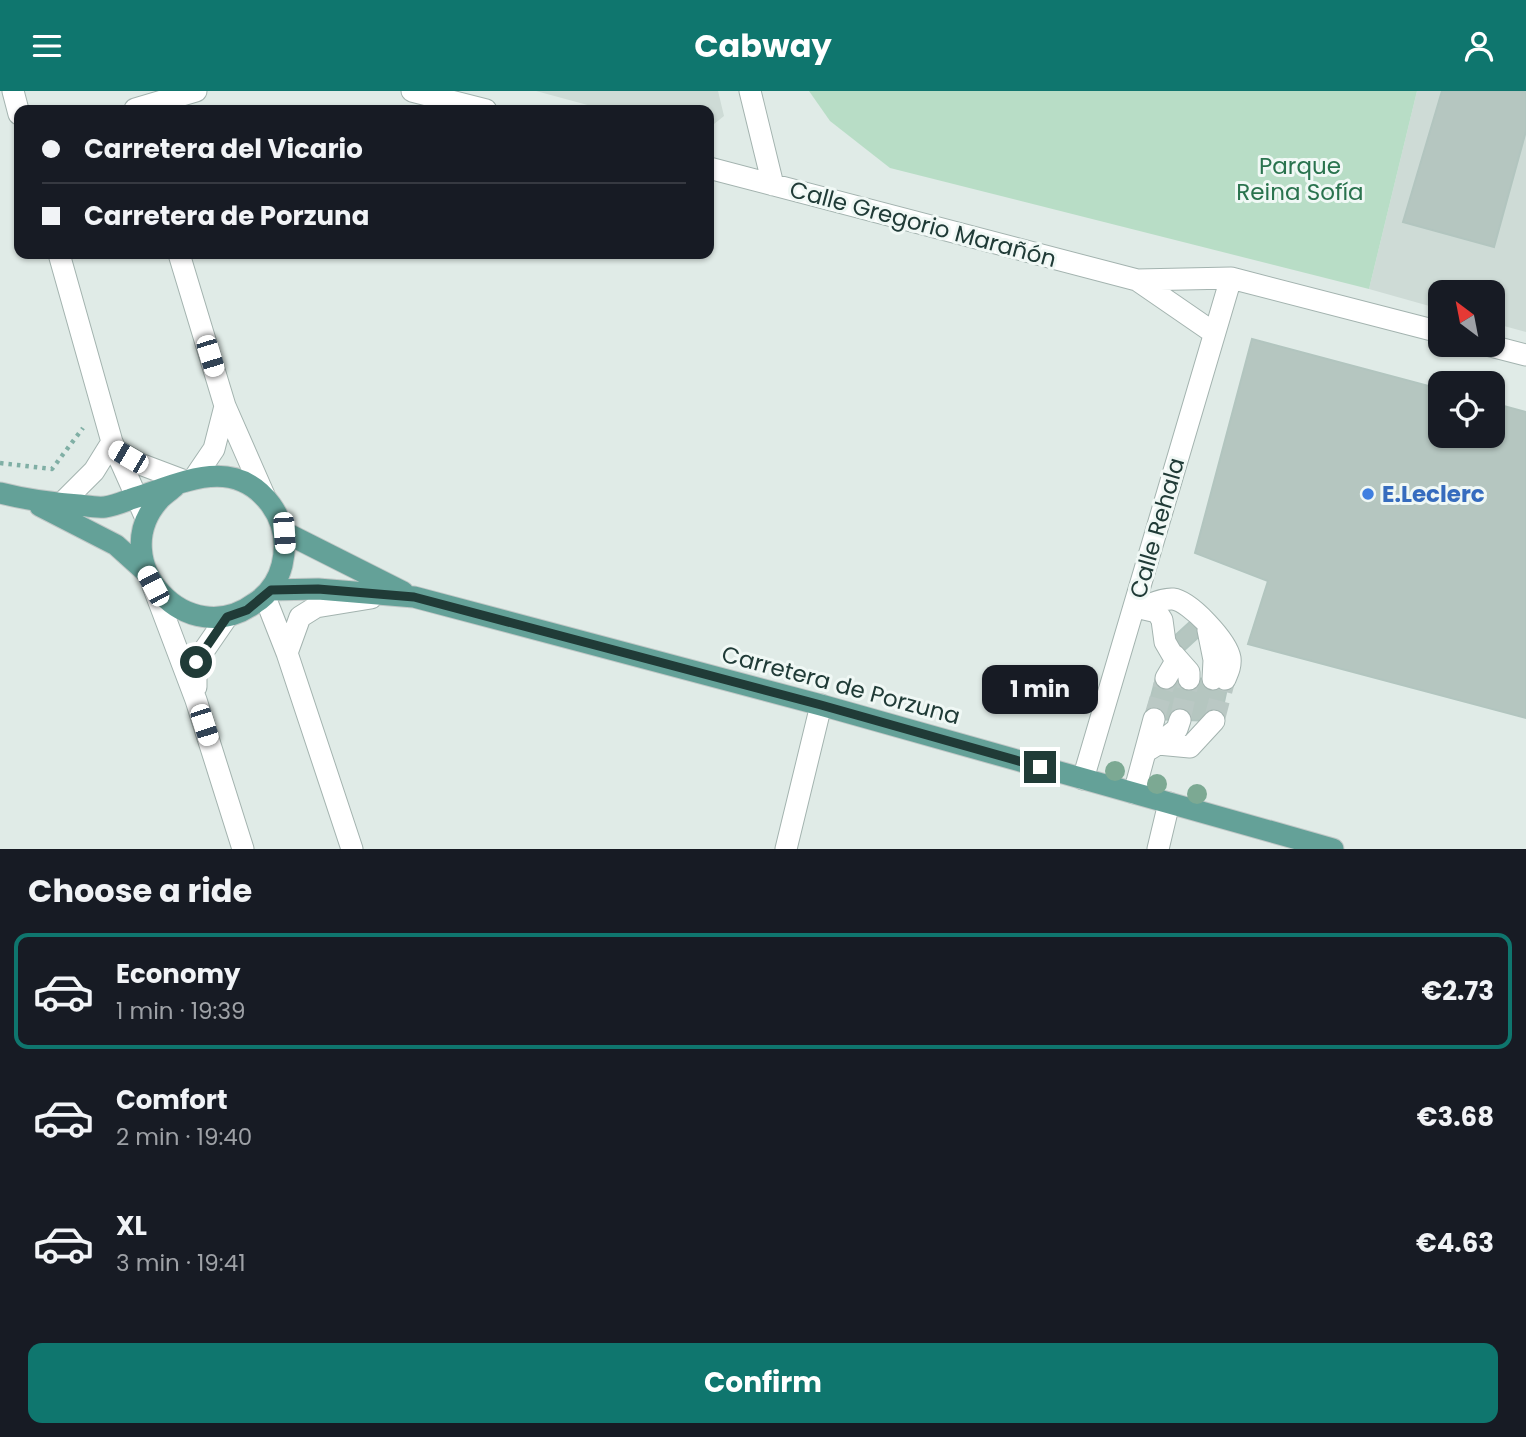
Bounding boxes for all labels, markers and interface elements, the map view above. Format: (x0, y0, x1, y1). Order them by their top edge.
text: Cabway (694, 23, 832, 68)
icon: menu (28, 27, 66, 65)
icon: person (1460, 27, 1498, 65)
text: Carretera del Vicario (84, 131, 363, 167)
park label: Parque Reina Sofía (1236, 150, 1364, 208)
street label: Calle Gregorio Marañón (786, 173, 1060, 275)
text: Carretera de Porzuna (84, 198, 369, 234)
north arrow (1428, 280, 1505, 357)
map controls (1428, 280, 1505, 448)
car (194, 333, 227, 379)
button: locate (1428, 371, 1505, 448)
car (105, 437, 152, 477)
street label: Calle Rehala (1122, 454, 1192, 602)
place label: E.Leclerc (1382, 478, 1485, 510)
marker: E.Leclerc (1360, 486, 1376, 502)
car (273, 511, 296, 555)
car (134, 563, 173, 609)
street label: Carretera de Porzuna (718, 638, 964, 732)
route start (180, 646, 212, 678)
callout: 1 min (982, 665, 1098, 715)
text: 1 min (1010, 673, 1070, 705)
car (188, 702, 221, 748)
route end (1024, 751, 1056, 783)
text: Choose a ride (28, 868, 252, 913)
text: Economy (116, 956, 240, 992)
icon: car (32, 960, 95, 1023)
text: €2.73 (1421, 973, 1494, 1009)
text: 1 min · 19:39 (116, 995, 246, 1027)
text: Comfort (116, 1082, 228, 1118)
icon: car (32, 1086, 95, 1149)
text: €3.68 (1417, 1099, 1494, 1135)
text: 2 min · 19:40 (116, 1121, 252, 1153)
text: XL (116, 1208, 147, 1244)
icon: car (32, 1212, 95, 1275)
text: €4.63 (1416, 1225, 1494, 1261)
text: 3 min · 19:41 (116, 1247, 246, 1279)
button: Confirm (28, 1343, 1498, 1423)

